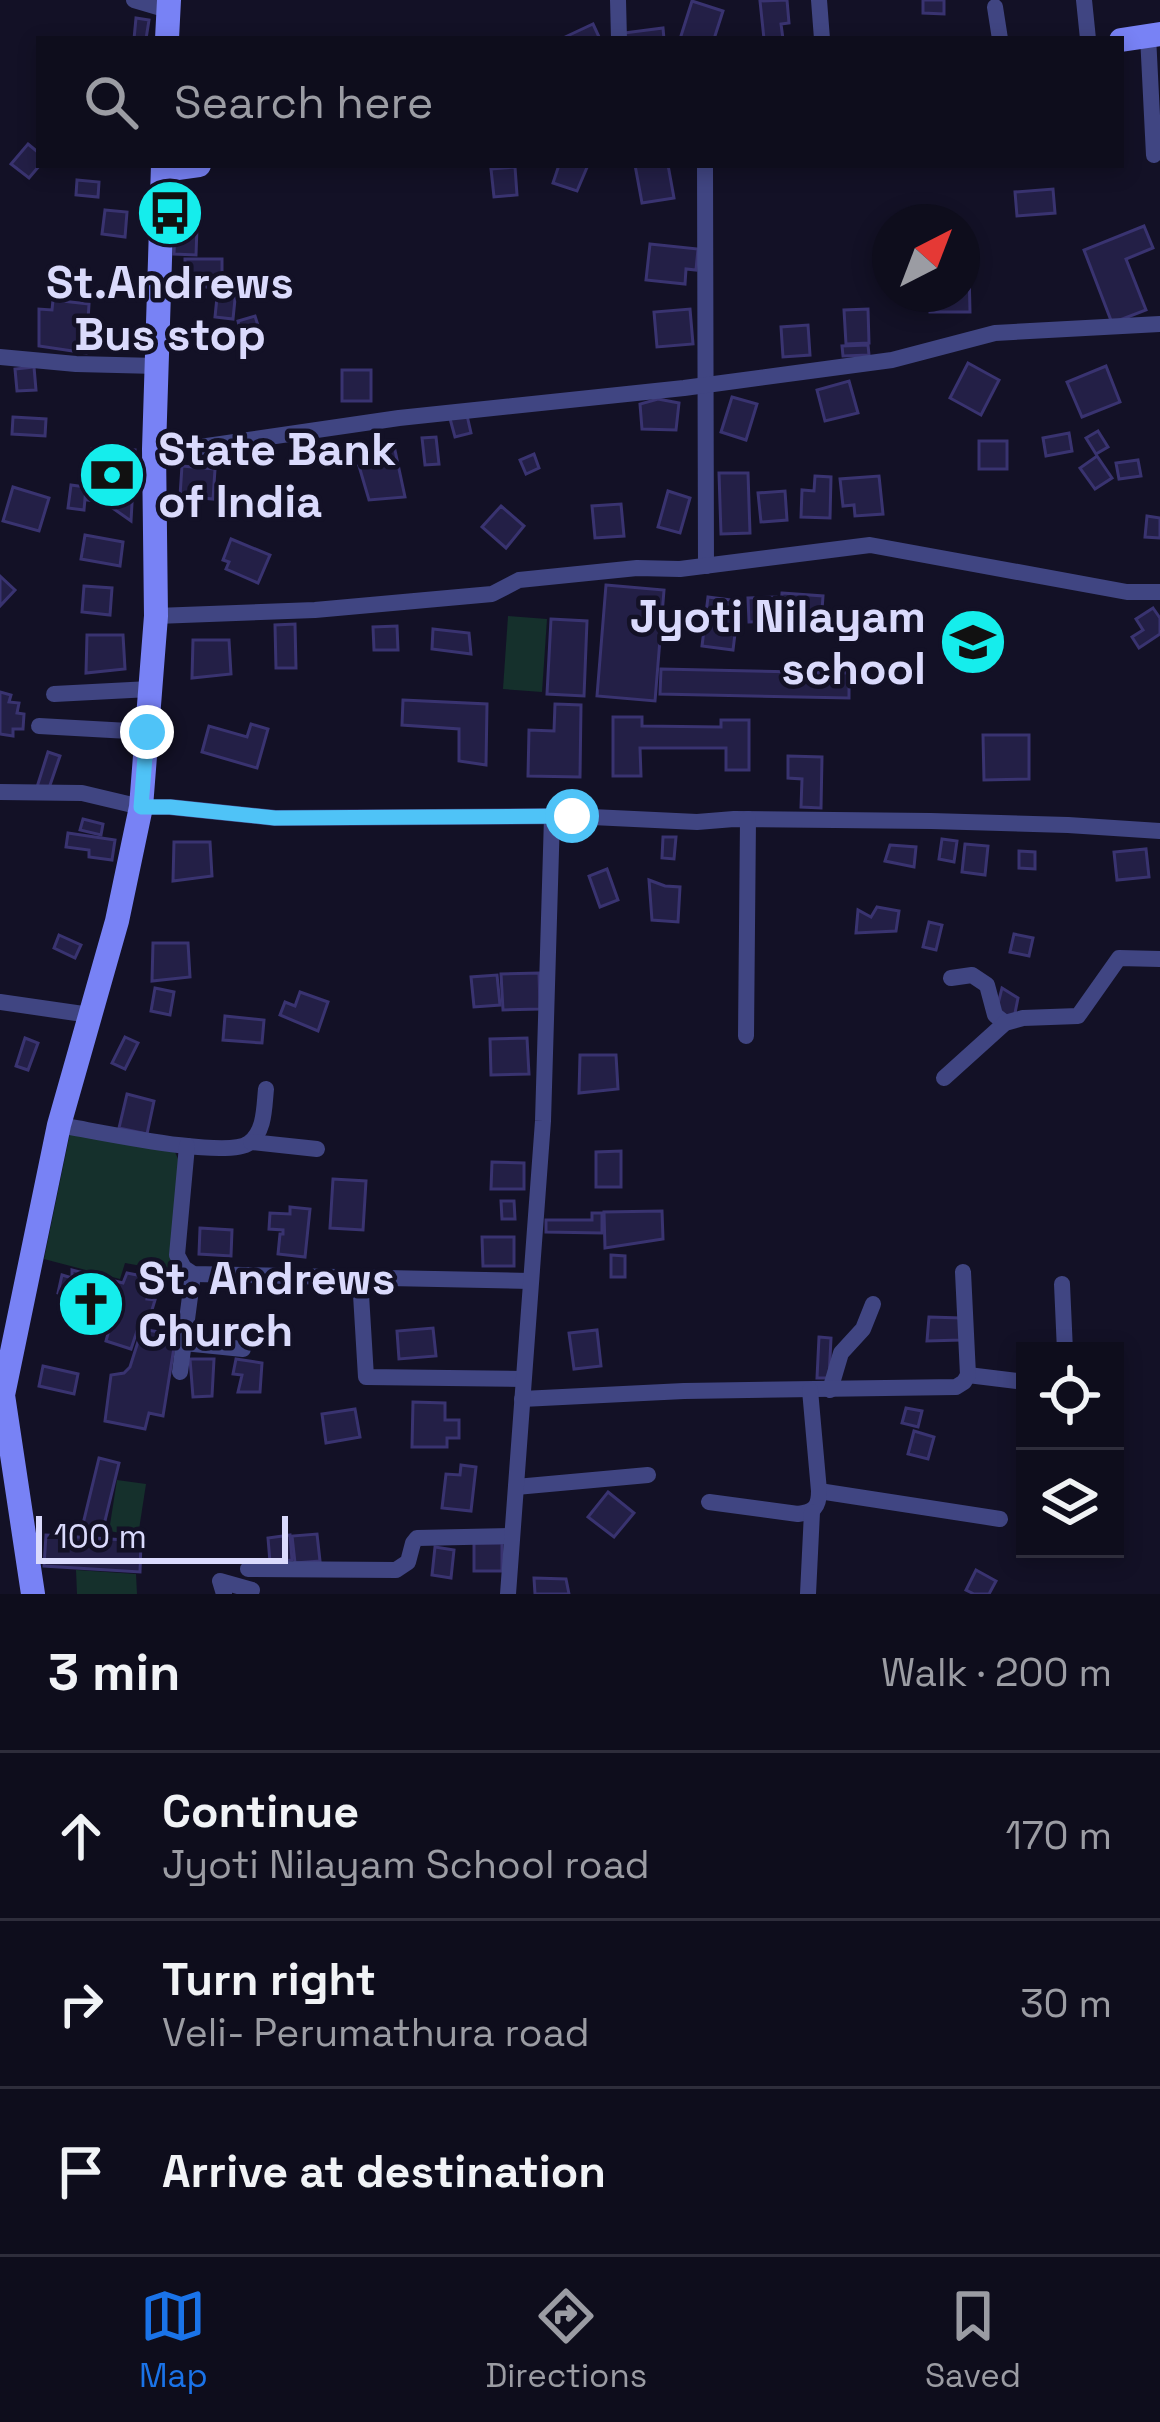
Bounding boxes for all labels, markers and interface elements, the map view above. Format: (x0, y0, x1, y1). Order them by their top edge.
search box (36, 36, 1124, 168)
icon: search (78, 69, 144, 135)
text: Search here (174, 74, 433, 131)
bus stop icon: St.Andrews Bus stop (135, 178, 205, 248)
north arrow (872, 204, 980, 312)
place label: St.Andrews Bus stop (46, 254, 294, 363)
place label: State Bank of India (158, 421, 396, 530)
bank icon: State Bank of India (77, 440, 147, 510)
place label: Jyoti Nilayam school (630, 588, 926, 697)
school or university icon: Jyoti Nilayam school (938, 607, 1008, 677)
route end (120, 705, 174, 759)
route start (545, 789, 599, 843)
place label: St. Andrews Church (138, 1250, 395, 1359)
church icon: St. Andrews Church (56, 1269, 126, 1339)
map controls (1016, 1342, 1124, 1558)
button: locate (1016, 1342, 1124, 1450)
button: layers (1016, 1450, 1124, 1558)
scale bar (36, 1510, 288, 1563)
text: 100 m (54, 1516, 147, 1558)
text: 3 min (48, 1640, 181, 1705)
text: Walk · 200 m (881, 1648, 1112, 1697)
text: Continue (162, 1783, 359, 1840)
icon: ahead (48, 1803, 114, 1869)
text: 170 m (1005, 1811, 1112, 1860)
text: Jyoti Nilayam School road (162, 1840, 650, 1889)
text: Turn right (162, 1951, 376, 2008)
icon: right (48, 1971, 114, 2037)
text: 30 m (1020, 1979, 1112, 2028)
text: Veli- Perumathura road (162, 2008, 590, 2057)
icon: arrive (48, 2139, 114, 2205)
text: Arrive at destination (162, 2143, 606, 2200)
tab: Map (139, 2283, 208, 2397)
tab: Directions (485, 2283, 647, 2397)
tab: Saved (925, 2283, 1021, 2397)

